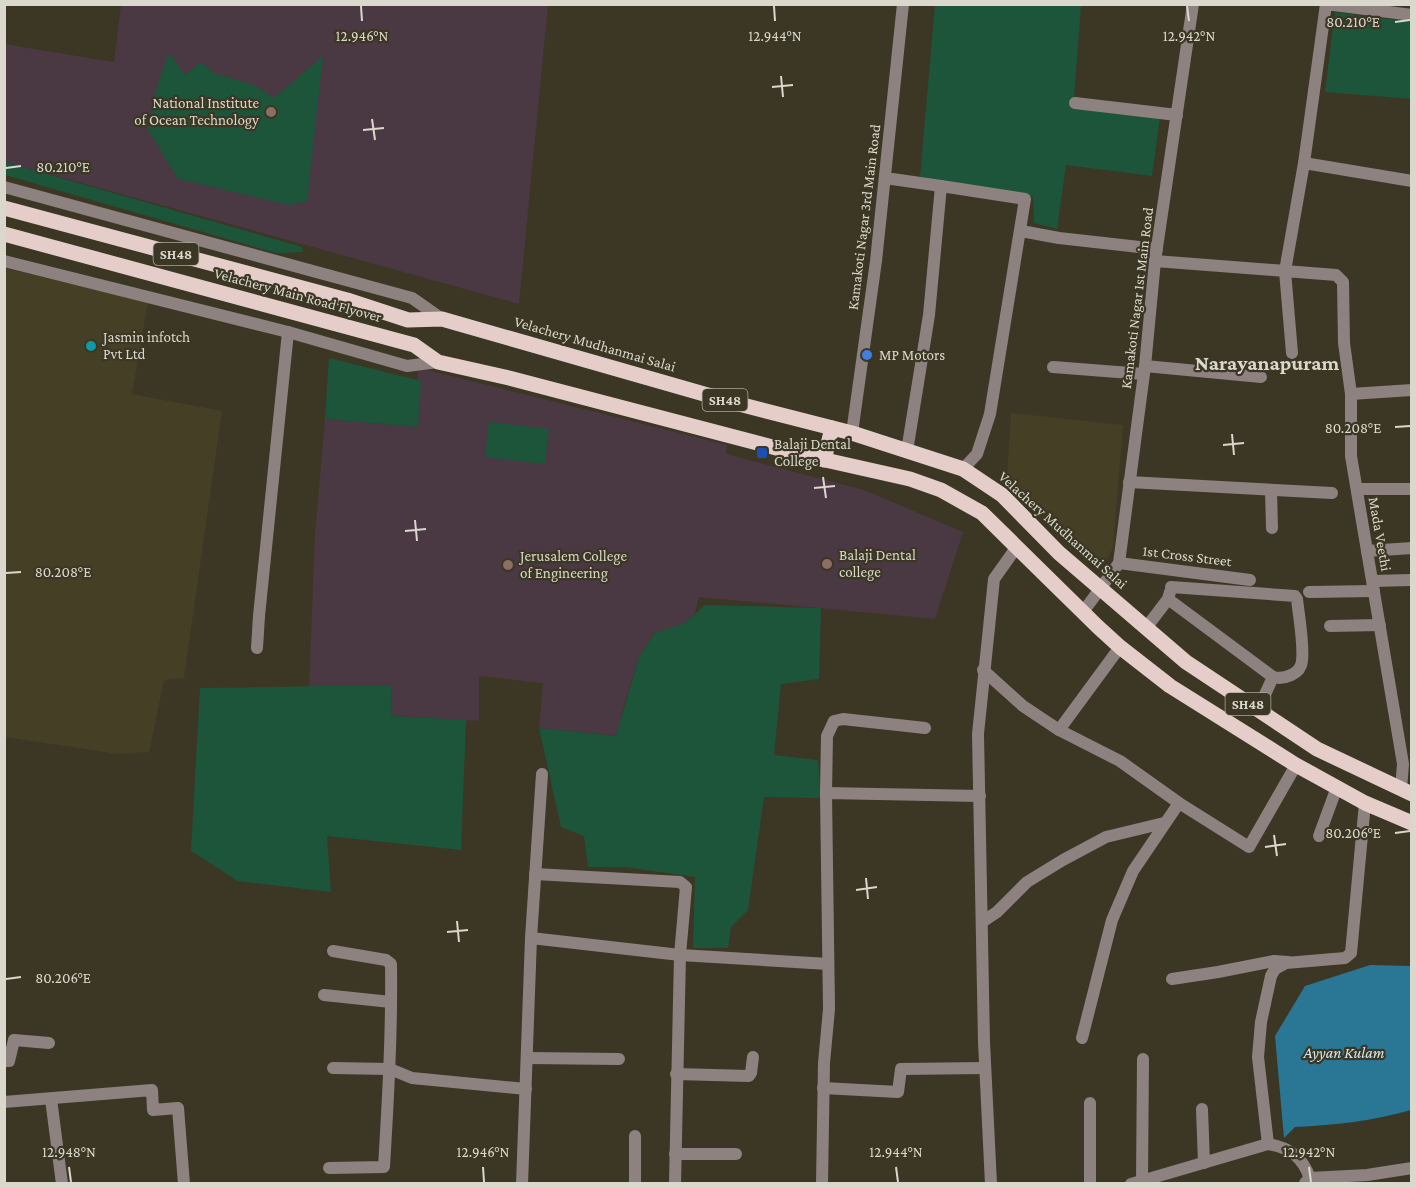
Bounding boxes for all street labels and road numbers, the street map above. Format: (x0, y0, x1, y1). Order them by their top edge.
street label: Kamakoti Nagar 3rd Main Road (845, 123, 884, 311)
street label: Kamakoti Nagar 1st Main Road (1118, 206, 1157, 390)
road number: SH48 (154, 243, 198, 265)
street label: Velachery Main Road Flyover (212, 265, 384, 326)
street label: Velachery Mudhanmai Salai (512, 313, 678, 376)
road number: SH48 (702, 389, 748, 411)
street label: Velachery Mudhanmai Salai (995, 468, 1131, 593)
street label: Mada Veethi (1366, 496, 1394, 572)
street label: 1st Cross Street (1142, 543, 1234, 570)
road number: SH48 (1226, 693, 1270, 715)

